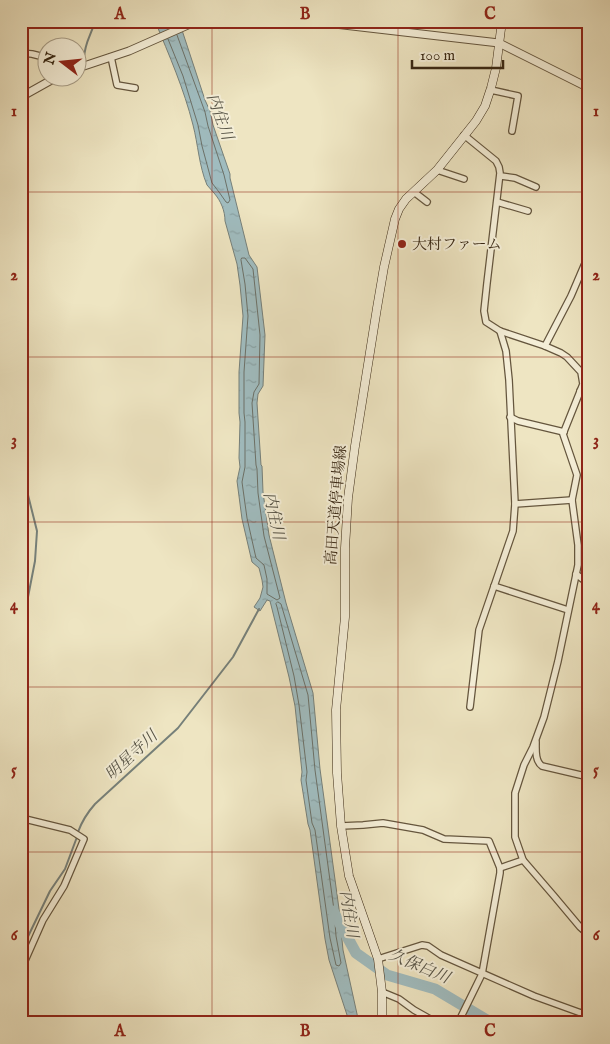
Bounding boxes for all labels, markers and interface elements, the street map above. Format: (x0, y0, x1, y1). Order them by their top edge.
text: A (114, 5, 127, 25)
text: B (300, 5, 311, 25)
text: C (484, 5, 496, 25)
north arrow (38, 38, 88, 88)
scale bar (412, 38, 504, 70)
text: 100 m (420, 46, 456, 65)
text: N (40, 50, 61, 68)
water label: 内住川 (201, 91, 237, 145)
text: 1 (11, 102, 17, 122)
text: 1 (593, 102, 599, 122)
place label: 大村ファーム (412, 235, 502, 254)
marker: 大村ファーム (396, 238, 408, 250)
text: 2 (10, 266, 18, 286)
text: 2 (592, 266, 600, 286)
text: 3 (11, 431, 17, 451)
text: 3 (593, 431, 599, 451)
street label: 高田天道停車場線 (321, 444, 351, 566)
water label: 内住川 (258, 490, 288, 544)
text: 4 (10, 596, 19, 616)
text: 4 (592, 596, 601, 616)
water label: 明星寺川 (102, 726, 164, 785)
text: 5 (11, 761, 17, 781)
text: 5 (593, 761, 599, 781)
water label: 内住川 (334, 889, 362, 941)
text: 6 (11, 926, 19, 946)
text: 6 (593, 926, 601, 946)
water label: 久保白川 (386, 945, 454, 989)
text: A (114, 1022, 127, 1042)
text: B (300, 1022, 311, 1042)
text: C (484, 1022, 496, 1042)

